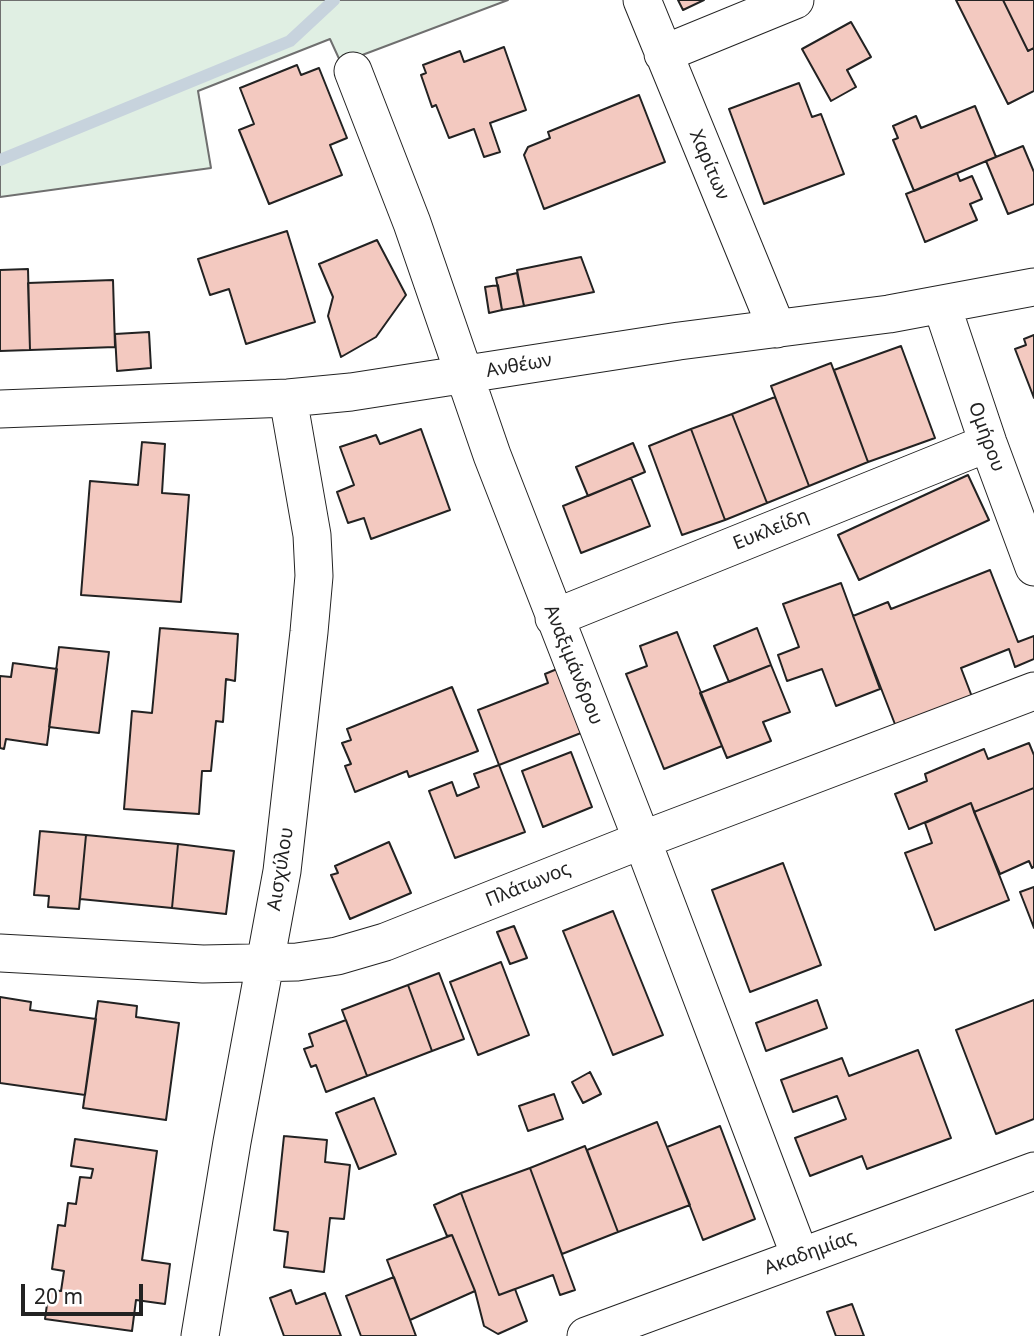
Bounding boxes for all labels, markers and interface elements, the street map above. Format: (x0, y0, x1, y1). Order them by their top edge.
street label: Χαρίτων (684, 127, 734, 203)
street label: Ανθέων (484, 349, 554, 383)
street label: Ομήρου (963, 399, 1009, 475)
street label: Ευκλείδη (730, 505, 812, 555)
street label: Αναξιμάνδρου (539, 602, 607, 728)
street label: Αισχύλου (263, 826, 299, 912)
street label: Πλάτωνος (482, 858, 574, 912)
street label: Ακαδημίας (761, 1226, 859, 1280)
scale bar (24, 1270, 147, 1314)
text: 20 m (34, 1282, 83, 1310)

